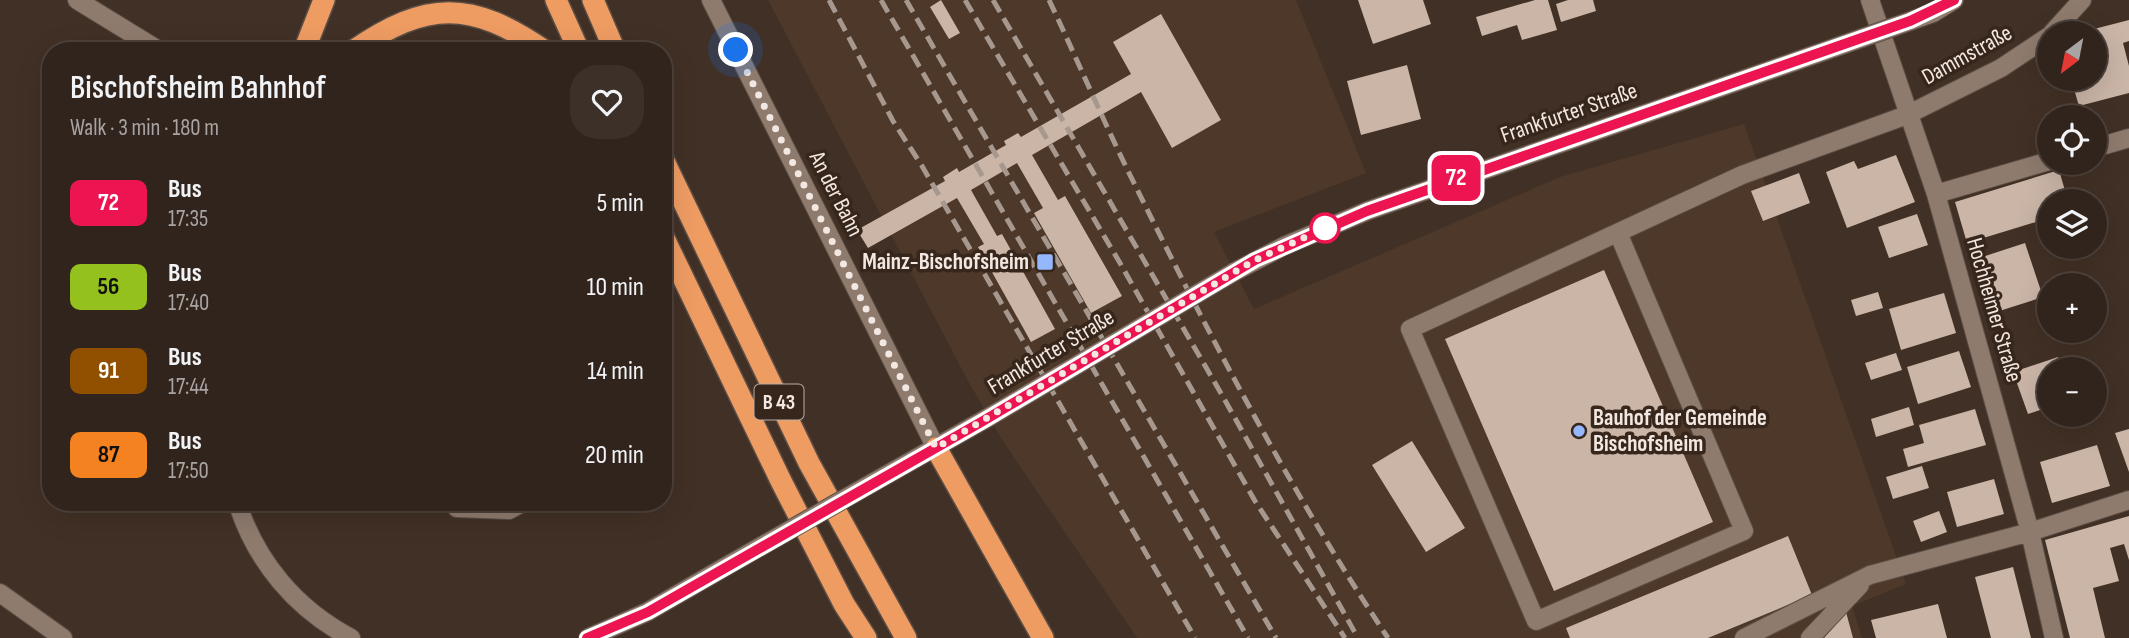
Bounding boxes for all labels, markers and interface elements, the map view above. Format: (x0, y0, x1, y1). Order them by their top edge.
street label: Dammstraße (1917, 19, 2017, 91)
north arrow (2037, 21, 2107, 91)
map controls (2037, 21, 2107, 427)
your location (718, 32, 753, 67)
button: heart (570, 65, 644, 139)
text: Bischofsheim Bahnhof (70, 68, 326, 108)
street label: Frankfurter Straße (1497, 77, 1641, 149)
button: locate (2037, 105, 2107, 175)
text: Walk · 3 min · 180 m (70, 114, 219, 142)
street label: An der Bahn (802, 146, 869, 241)
line badge: 72 (1424, 155, 1488, 201)
text: 72 (1446, 163, 1466, 192)
text: Bus (168, 174, 202, 205)
text: 72 (98, 188, 119, 217)
text: 5 min (597, 188, 644, 219)
button: layers (2037, 189, 2107, 259)
text: 17:35 (168, 205, 208, 233)
unlabelled marker (1310, 213, 1340, 243)
street label: Hochheimer Straße (1960, 235, 2028, 385)
place label: Mainz-Bischofsheim (862, 248, 1029, 276)
marker: Mainz-Bischofsheim (1035, 252, 1055, 272)
text: Bus (168, 258, 202, 289)
text: 56 (98, 272, 119, 301)
text: 10 min (587, 272, 644, 303)
button: + (2037, 273, 2107, 343)
text: 17:40 (168, 289, 209, 317)
street label: Frankfurter Straße (983, 303, 1119, 401)
text: Bus (168, 342, 202, 373)
text: 91 (98, 356, 119, 385)
text: 14 min (587, 356, 644, 387)
button: − (2037, 357, 2107, 427)
text: 17:44 (168, 373, 209, 401)
road number: B 43 (754, 384, 804, 420)
place label: Bauhof der Gemeinde Bischofsheim (1593, 404, 1767, 458)
marker: Bauhof der Gemeinde Bischofsheim (1571, 423, 1587, 439)
text: Bus (168, 426, 202, 457)
text: 87 (98, 440, 119, 469)
text: 20 min (585, 440, 644, 471)
text: 17:50 (168, 457, 209, 485)

